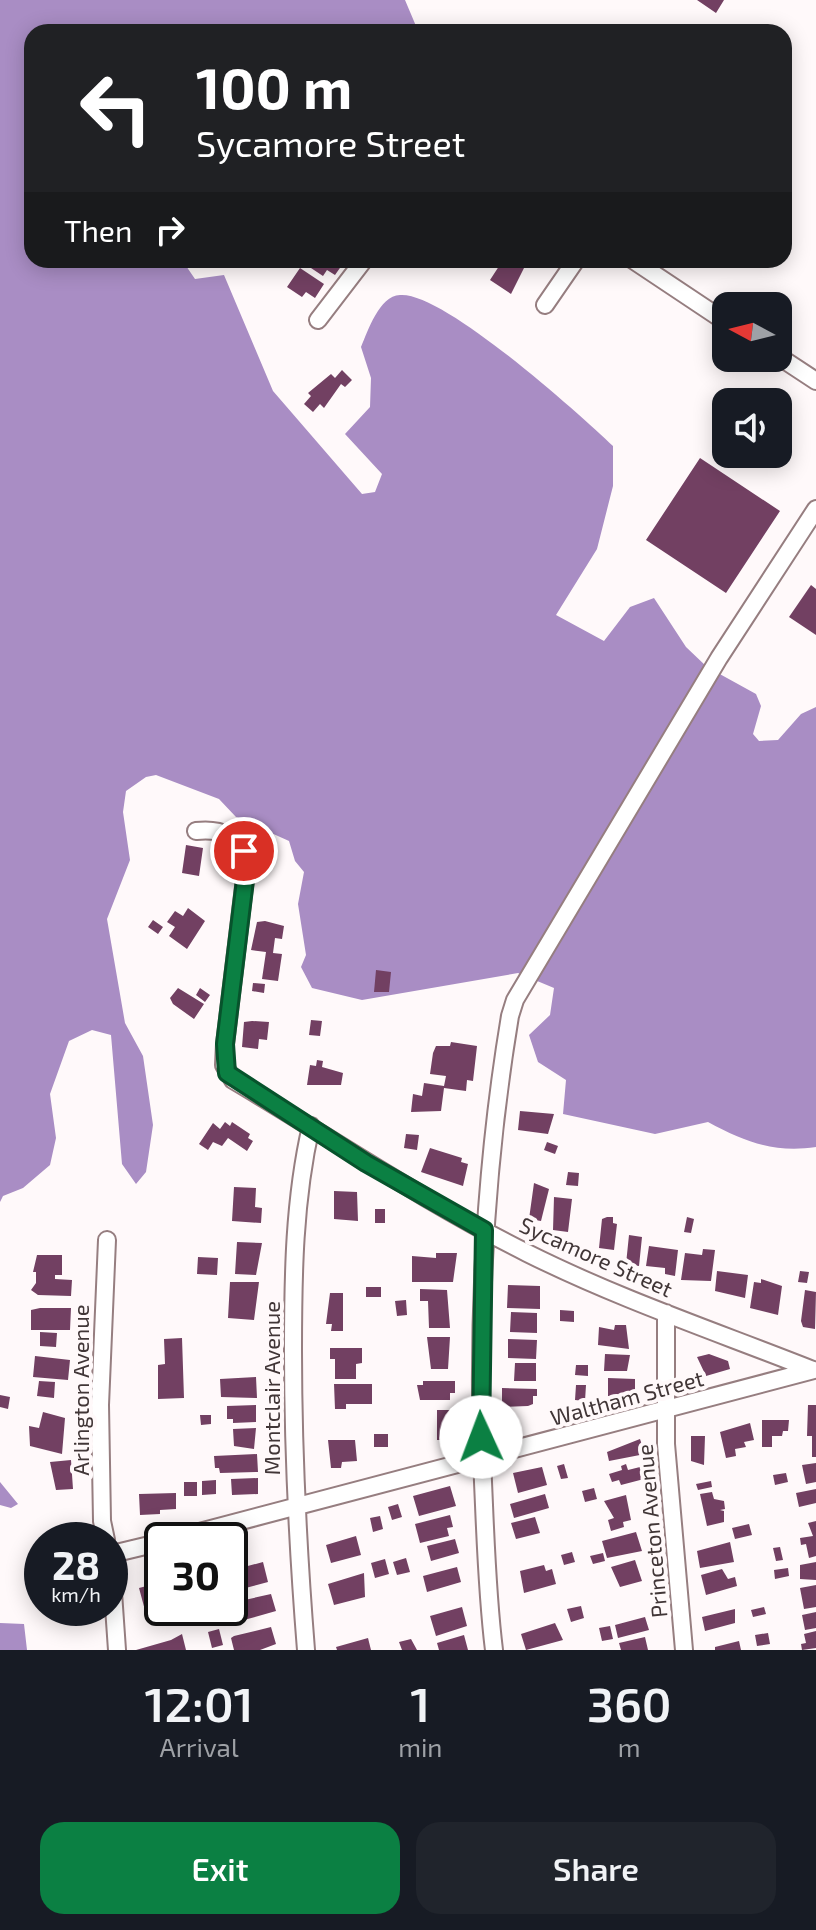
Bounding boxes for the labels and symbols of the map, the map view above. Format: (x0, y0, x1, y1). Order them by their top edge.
north arrow (712, 292, 792, 372)
pin (210, 817, 278, 885)
street label: Sycamore Street (516, 1211, 677, 1301)
street label: Montclair Avenue (258, 1301, 284, 1475)
street label: Arlington Avenue (67, 1304, 93, 1476)
street label: Waltham Street (547, 1364, 706, 1430)
position arrow (439, 1395, 523, 1479)
street label: Princeton Avenue (630, 1443, 672, 1619)
speed limit sign: 30 (144, 1522, 248, 1626)

